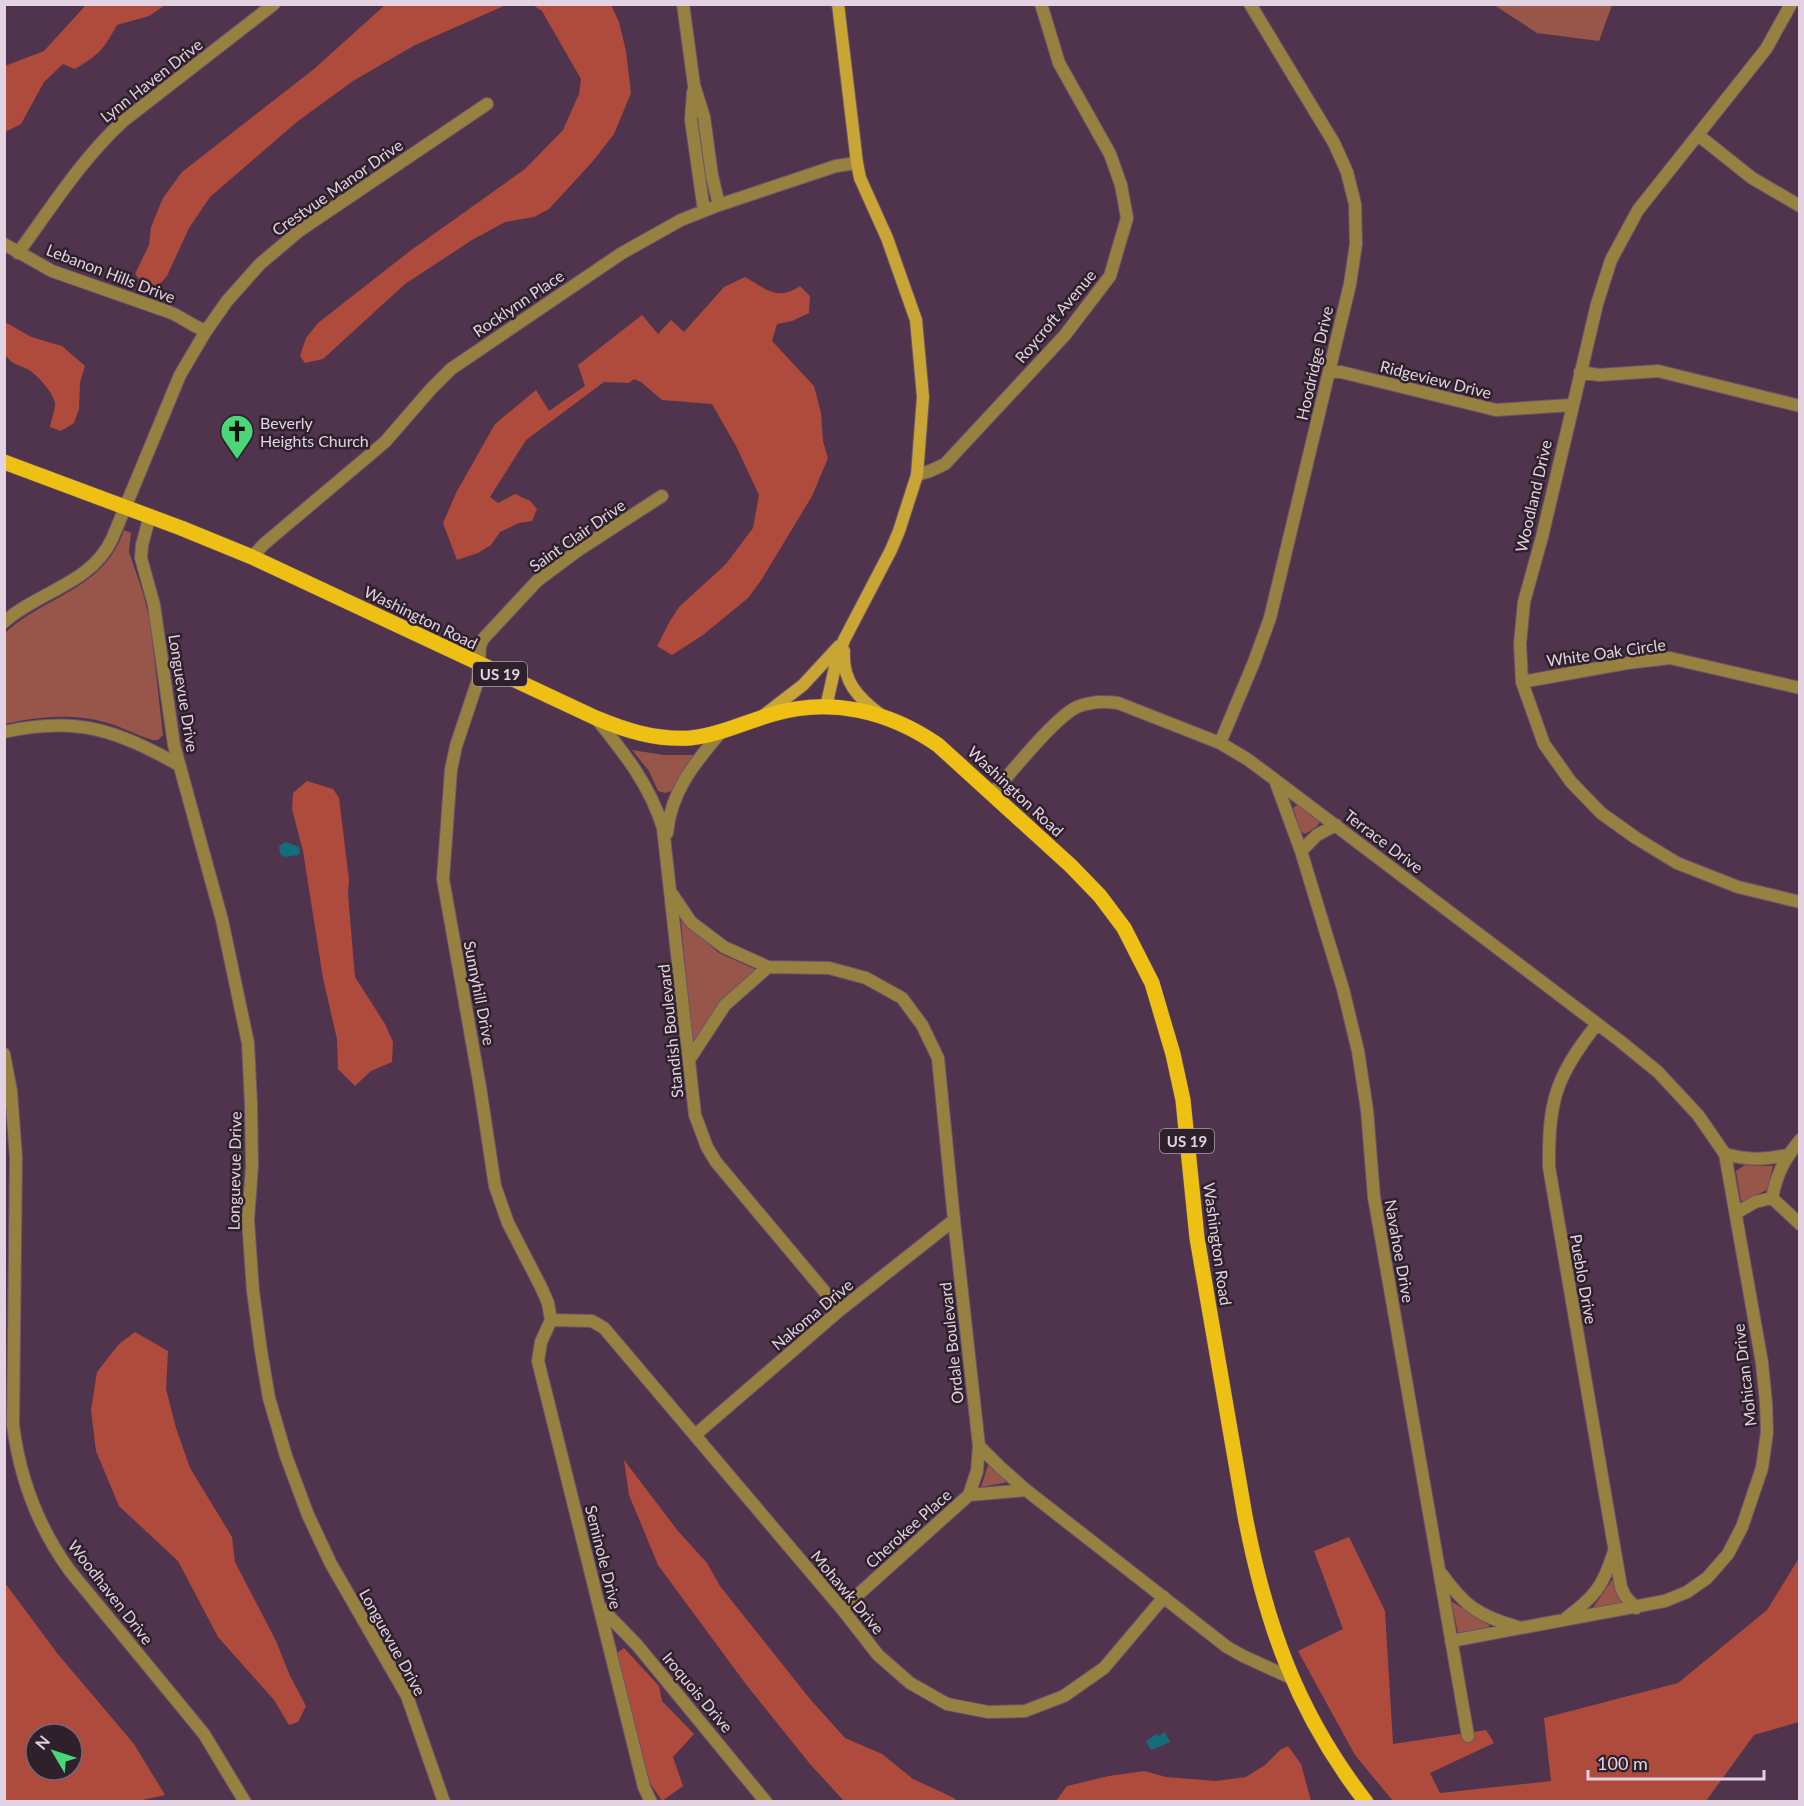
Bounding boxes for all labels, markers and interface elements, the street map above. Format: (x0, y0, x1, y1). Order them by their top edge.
street label: Lynn Haven Drive (96, 34, 206, 126)
street label: Crestvue Manor Drive (268, 135, 406, 239)
street label: Lebanon Hills Drive (44, 240, 178, 306)
street label: Rocklynn Place (469, 266, 567, 340)
street label: Roycroft Avenue (1010, 266, 1100, 366)
street label: Hoodridge Drive (1292, 304, 1336, 422)
street label: Ridgeview Drive (1378, 356, 1494, 402)
church icon: Beverly Heights Church (219, 413, 255, 460)
place label: Beverly Heights Church (260, 413, 369, 450)
street label: Woodland Drive (1511, 438, 1555, 554)
street label: Saint Clair Drive (525, 495, 629, 575)
street label: Washington Road (361, 581, 481, 653)
street label: Longuevue Drive (165, 633, 203, 753)
street label: White Oak Circle (1545, 634, 1667, 670)
road number: US 19 (473, 662, 527, 686)
street label: Washington Road (964, 742, 1068, 840)
street label: Terrace Drive (1341, 805, 1427, 877)
street label: Sunnyhill Drive (461, 939, 499, 1047)
street label: Standish Boulevard (654, 963, 686, 1099)
street label: Longuevue Drive (223, 1111, 245, 1231)
road number: US 19 (1160, 1129, 1214, 1153)
street label: Washington Road (1200, 1181, 1236, 1307)
street label: Navahoe Drive (1382, 1198, 1418, 1304)
street label: Pueblo Drive (1567, 1233, 1601, 1325)
street label: Nakoma Drive (768, 1275, 856, 1353)
street label: Ordale Boulevard (935, 1281, 967, 1405)
street label: Mohican Drive (1728, 1323, 1760, 1427)
street label: Cherokee Place (861, 1485, 955, 1571)
street label: Seminole Drive (582, 1503, 626, 1611)
street label: Woodhaven Drive (64, 1536, 158, 1648)
street label: Mohawk Drive (807, 1546, 889, 1638)
street label: Longuevue Drive (356, 1585, 430, 1699)
street label: Iroquois Drive (659, 1648, 737, 1736)
north arrow (24, 1722, 84, 1782)
text: N (31, 1731, 53, 1753)
scale bar (1588, 1743, 1764, 1781)
text: 100 m (1597, 1752, 1648, 1774)

